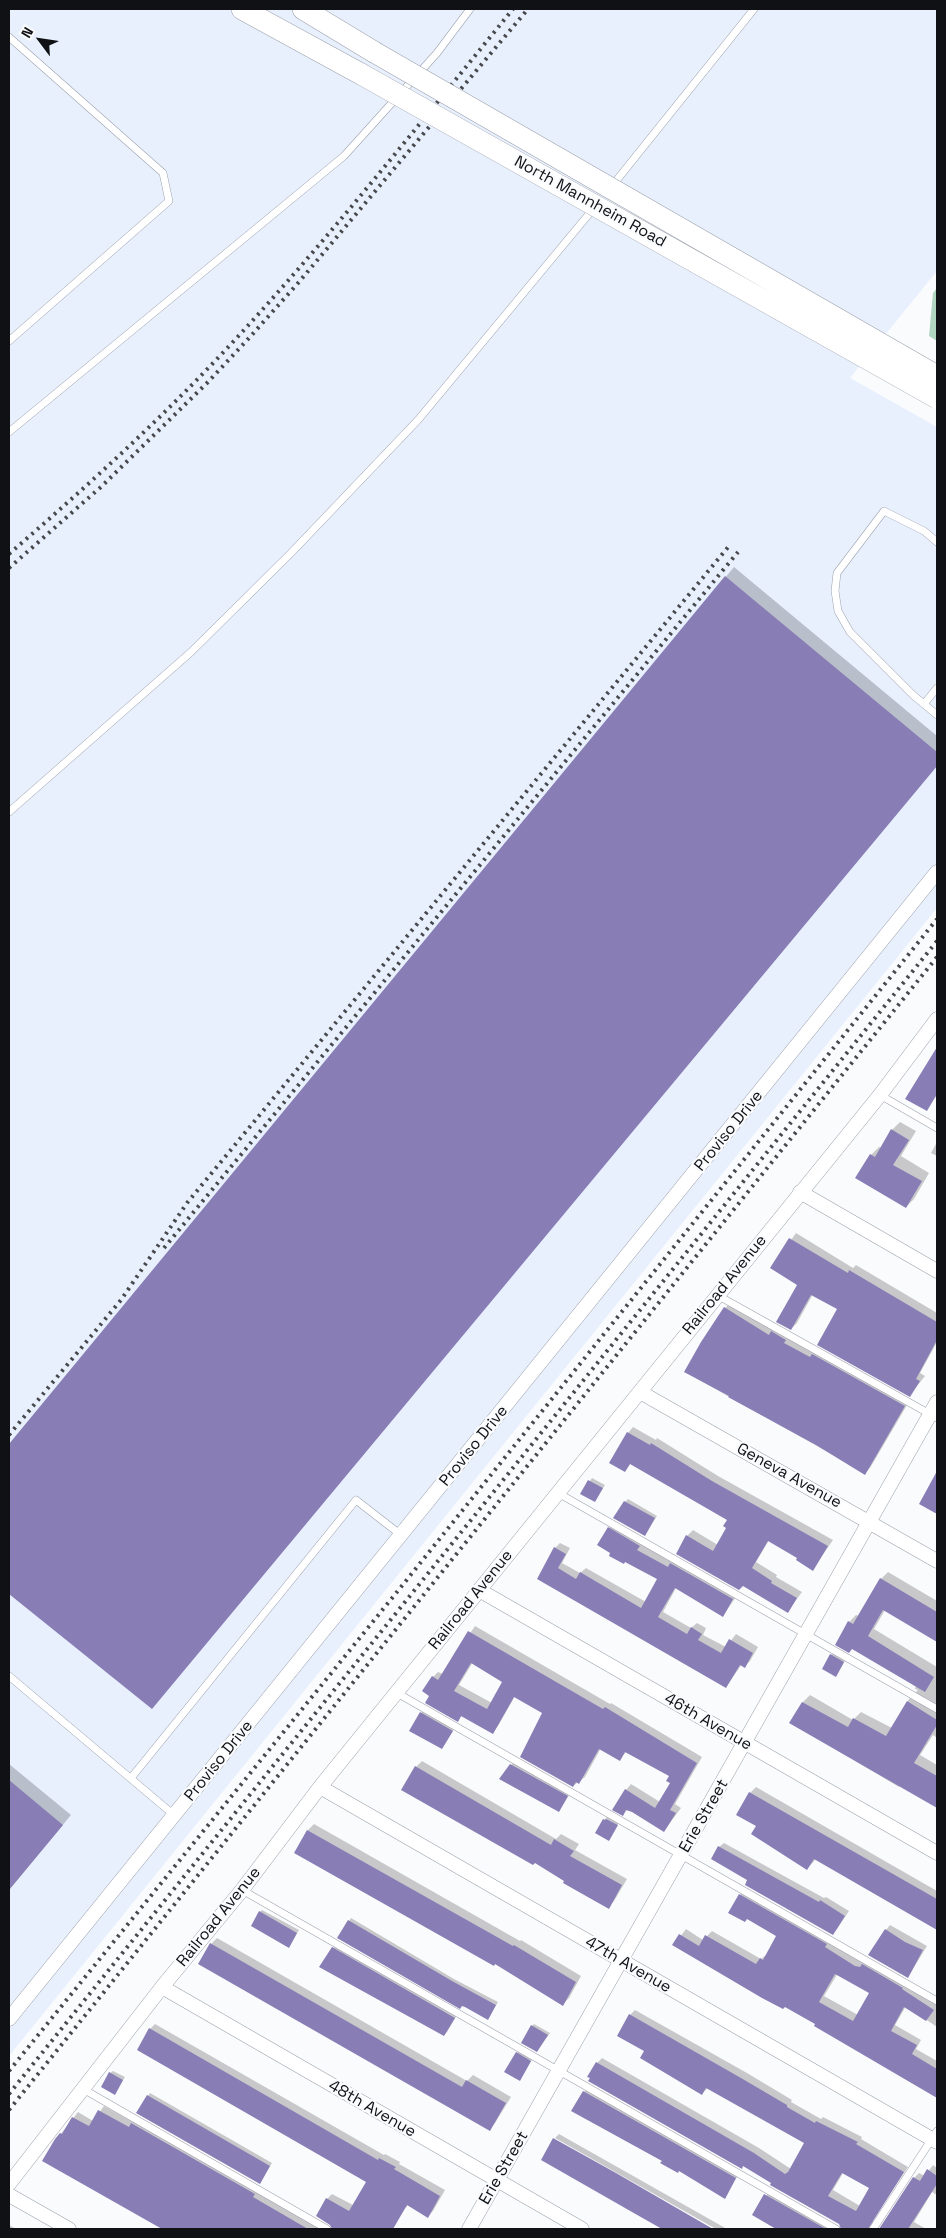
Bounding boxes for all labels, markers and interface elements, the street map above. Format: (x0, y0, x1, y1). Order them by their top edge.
north arrow (15, 15, 65, 65)
text: N (17, 24, 37, 41)
street label: North Mannheim Road (511, 152, 669, 252)
street label: Proviso Drive (691, 1087, 767, 1175)
street label: Railroad Avenue (679, 1231, 771, 1339)
street label: Proviso Drive (436, 1402, 512, 1490)
street label: Geneva Avenue (733, 1439, 845, 1513)
street label: Railroad Avenue (425, 1546, 517, 1654)
street label: 46th Avenue (661, 1689, 755, 1755)
street label: Proviso Drive (181, 1717, 257, 1805)
street label: Erie Street (675, 1776, 733, 1856)
street label: Railroad Avenue (173, 1863, 265, 1971)
street label: 47th Avenue (582, 1933, 674, 1997)
street label: 48th Avenue (325, 2076, 419, 2142)
street label: Erie Street (475, 2128, 533, 2208)

